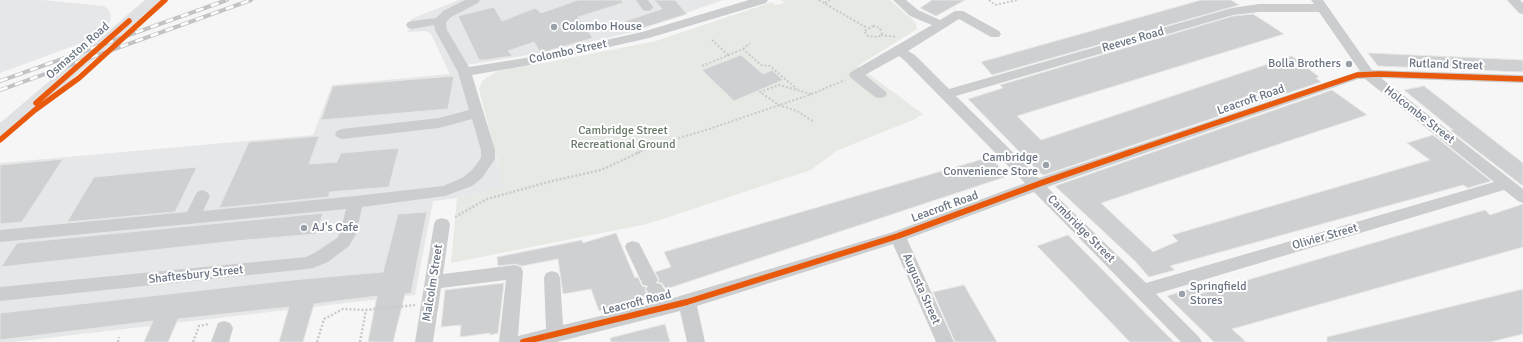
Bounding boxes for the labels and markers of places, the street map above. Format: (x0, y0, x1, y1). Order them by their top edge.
place label: Colombo House (562, 20, 642, 34)
marker: Colombo House (549, 22, 559, 32)
place label: Bolla Brothers (1268, 57, 1341, 71)
marker: Bolla Brothers (1344, 59, 1354, 69)
place label: Cambridge Convenience Store (943, 151, 1038, 179)
marker: Cambridge Convenience Store (1041, 160, 1051, 170)
place label: AJ's Cafe (312, 221, 358, 235)
marker: AJ's Cafe (299, 223, 309, 233)
place label: Springfield Stores (1190, 280, 1247, 308)
marker: Springfield Stores (1177, 289, 1187, 299)

